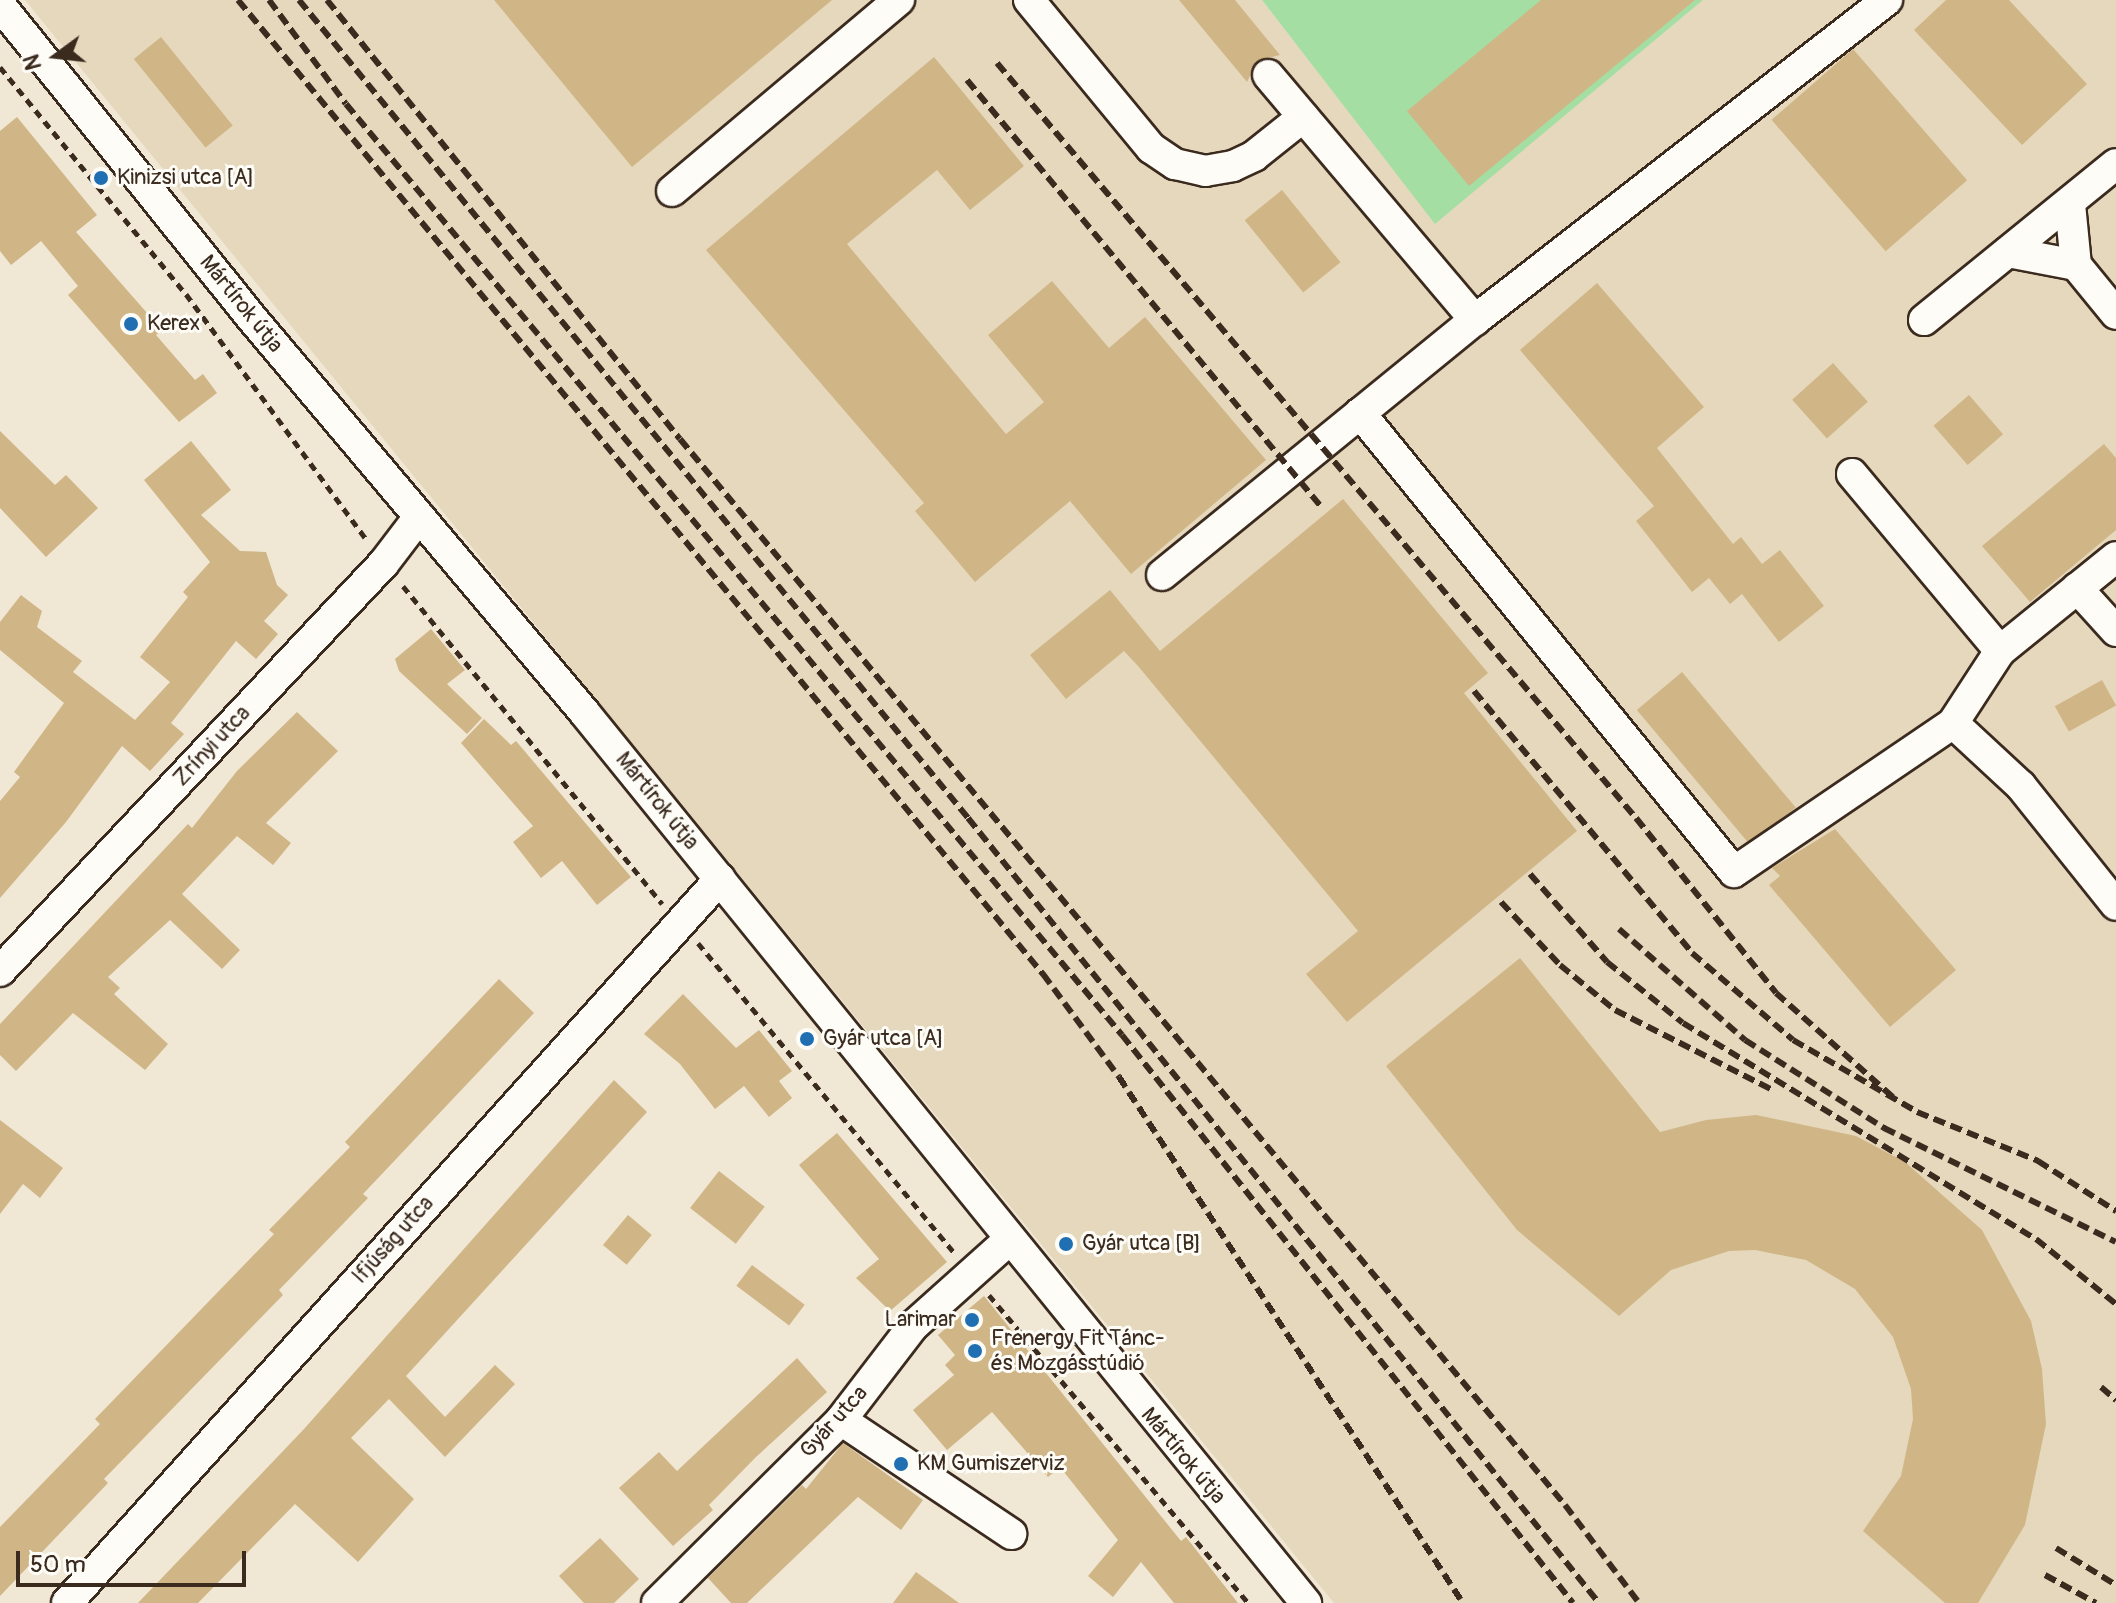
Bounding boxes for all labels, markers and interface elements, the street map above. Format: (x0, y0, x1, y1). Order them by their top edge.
north arrow (16, 16, 96, 96)
text: N (17, 51, 48, 73)
place label: Kinizsi utca [A] (117, 165, 254, 191)
marker: Kinizsi utca [A] (92, 169, 110, 187)
street label: Mártírok útja (194, 250, 288, 358)
place label: Kerex (147, 311, 200, 337)
marker: Kerex (122, 315, 140, 333)
street label: Zrínyi utca (168, 700, 256, 792)
street label: Mártírok útja (610, 747, 704, 855)
place label: Gyár utca [A] (823, 1026, 944, 1052)
marker: Gyár utca [A] (798, 1030, 816, 1048)
street label: Ifjúság utca (347, 1191, 439, 1289)
place label: Gyár utca [B] (1082, 1231, 1201, 1257)
marker: Gyár utca [B] (1057, 1235, 1075, 1253)
place label: Larimar (885, 1307, 956, 1333)
marker: Larimar (963, 1311, 981, 1329)
place label: Frenergy Fit Tánc- és Mozgásstúdió (991, 1325, 1165, 1376)
marker: Frenergy Fit Tánc- és Mozgásstúdió (966, 1342, 984, 1360)
street label: Gyár utca (795, 1380, 873, 1464)
street label: Mártírok útja (1135, 1402, 1231, 1510)
place label: KM Gumiszerviz (917, 1451, 1065, 1477)
marker: KM Gumiszerviz (892, 1455, 910, 1473)
scale bar (20, 1535, 250, 1585)
text: 50 m (30, 1550, 86, 1579)

